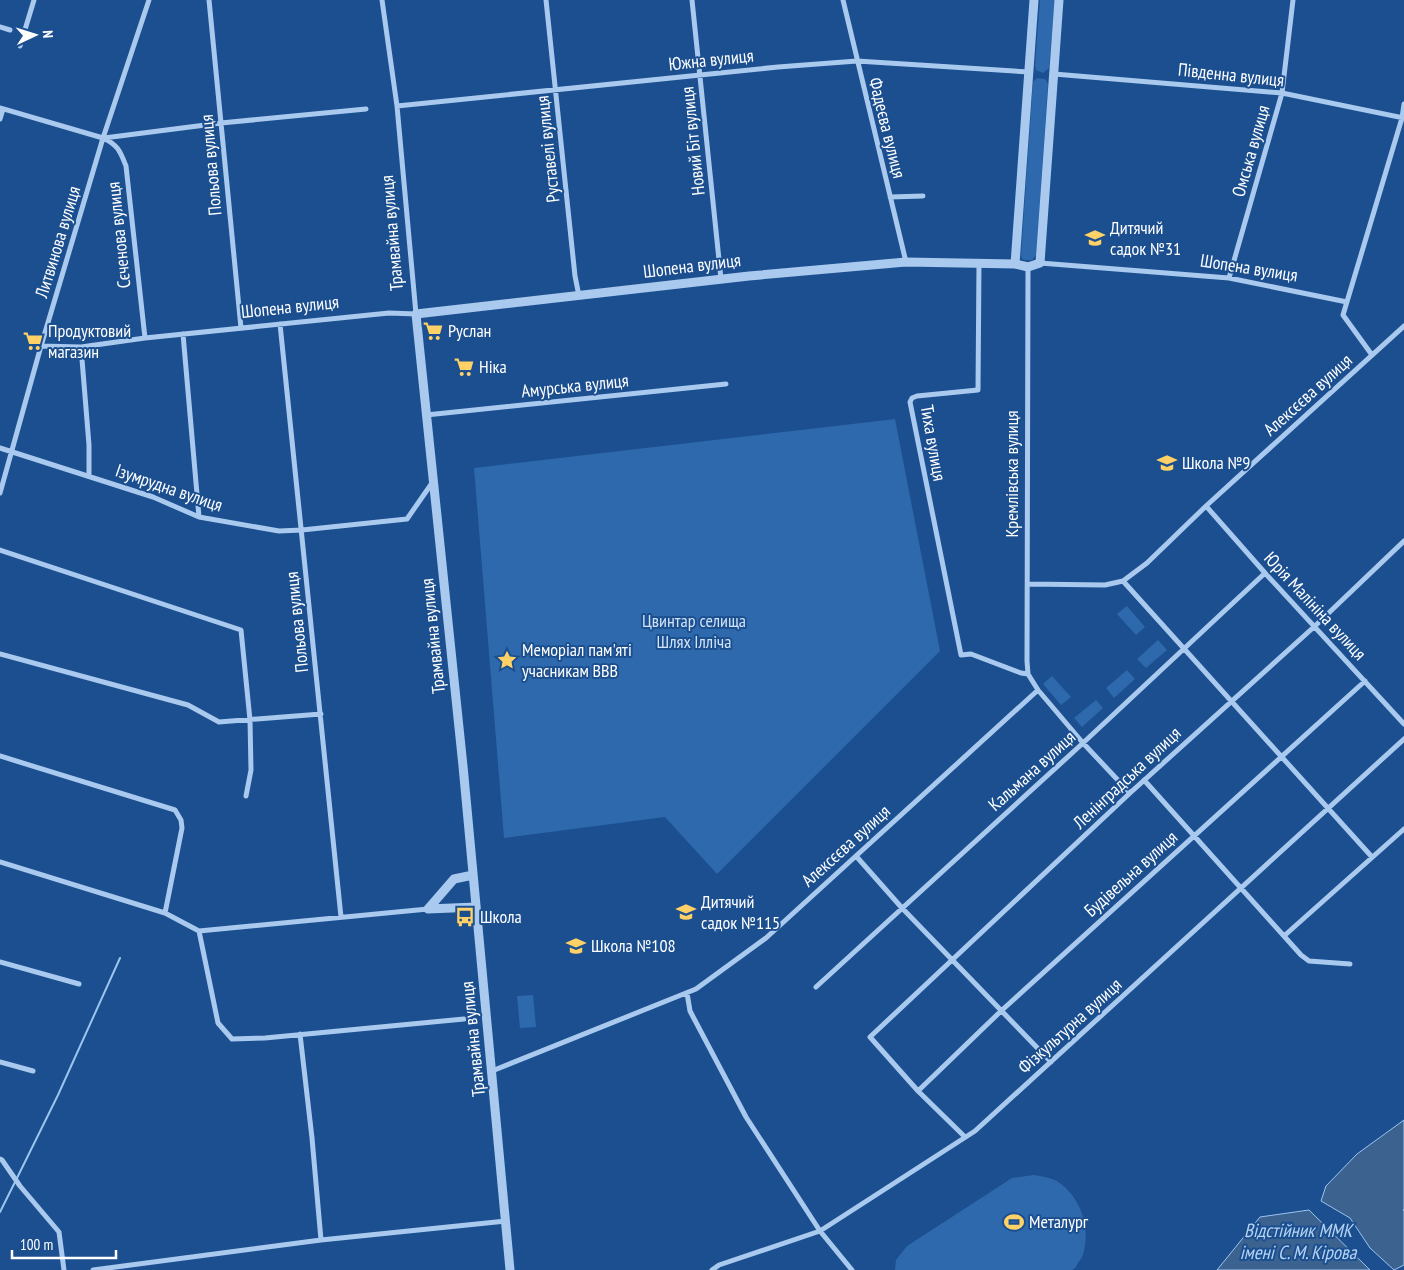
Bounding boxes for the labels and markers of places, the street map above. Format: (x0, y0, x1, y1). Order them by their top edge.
place label: Дитячий садок №31 (1110, 216, 1181, 260)
school or university icon: Дитячий садок №31 (1084, 227, 1106, 249)
place label: Продуктовий магазин (48, 319, 131, 363)
place label: Руслан (448, 319, 491, 342)
supermarket icon: Руслан (422, 320, 444, 342)
supermarket icon: Продуктовий магазин (22, 330, 44, 352)
place label: Ніка (479, 355, 507, 378)
supermarket icon: Ніка (453, 356, 475, 378)
place label: Школа №9 (1182, 451, 1250, 474)
school or university icon: Школа №9 (1156, 452, 1178, 474)
place label: Меморіал пам'яті учасникам ВВВ (522, 638, 632, 682)
place icon: Меморіал пам'яті учасникам ВВВ (496, 649, 518, 671)
place label: Дитячий садок №115 (701, 890, 780, 934)
school or university icon: Дитячий садок №115 (675, 901, 697, 923)
place label: Школа (480, 905, 522, 928)
bus stop icon: Школа (454, 906, 476, 928)
place label: Школа №108 (591, 934, 676, 957)
school or university icon: Школа №108 (565, 935, 587, 957)
place label: Металург (1029, 1210, 1089, 1233)
sports icon: Металург (1003, 1211, 1025, 1233)

